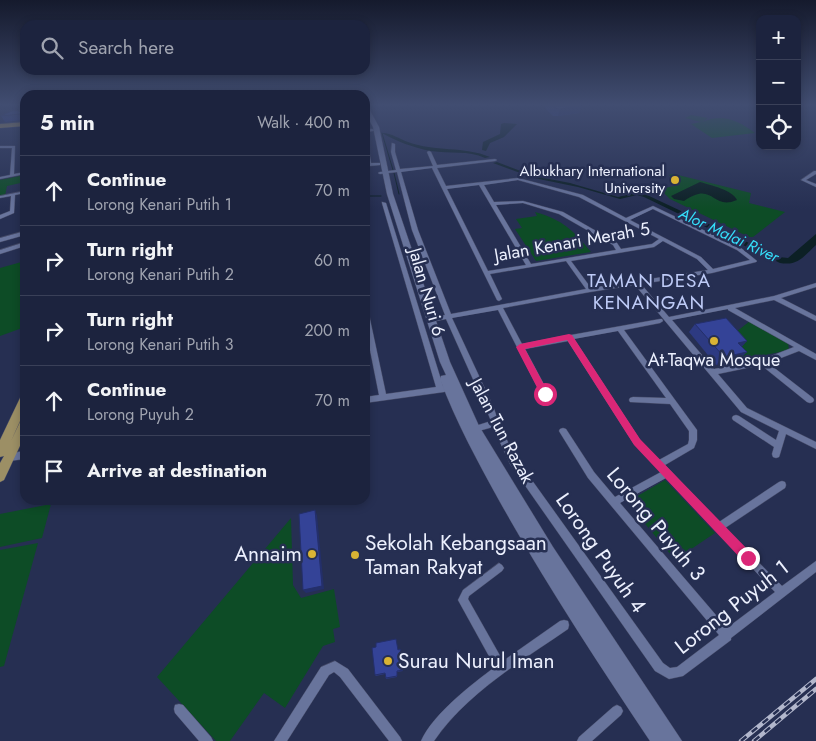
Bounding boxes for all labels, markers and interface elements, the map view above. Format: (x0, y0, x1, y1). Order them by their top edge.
map controls (756, 15, 801, 150)
button: + (756, 15, 801, 60)
search box (20, 20, 370, 75)
icon: search (38, 34, 66, 62)
text: Search here (78, 34, 174, 61)
button: − (756, 60, 801, 105)
button: locate (756, 105, 801, 150)
text: 5 min (40, 108, 95, 138)
text: Walk · 400 m (257, 111, 350, 134)
place label: Albukhary International University (519, 160, 665, 199)
text: Continue (87, 166, 166, 193)
marker: Albukhary International University (669, 174, 681, 186)
icon: ahead (40, 177, 68, 205)
text: 70 m (315, 179, 350, 202)
text: Lorong Kenari Putih 1 (87, 193, 232, 216)
water label: Alor Malai River (674, 201, 784, 269)
street label: Jalan Kenari Merah 5 (490, 216, 652, 269)
text: Turn right (87, 236, 173, 263)
street label: Jalan Nuri 6 (401, 243, 452, 339)
icon: right (40, 247, 68, 275)
text: 60 m (314, 249, 350, 272)
text: Lorong Kenari Putih 2 (87, 263, 234, 286)
district label: TAMAN DESA KENANGAN (587, 267, 711, 316)
text: Turn right (87, 306, 173, 333)
icon: right (40, 317, 68, 345)
text: 200 m (304, 319, 350, 342)
text: Lorong Kenari Putih 3 (87, 333, 233, 356)
marker: At-Taqwa Mosque (708, 335, 720, 347)
place label: At-Taqwa Mosque (648, 347, 780, 373)
street label: Jalan Tun Razak (462, 372, 541, 488)
text: Continue (87, 376, 166, 403)
route start (534, 383, 557, 406)
icon: ahead (40, 387, 68, 415)
text: 70 m (315, 389, 350, 412)
text: Lorong Puyuh 2 (87, 403, 194, 426)
icon: arrive (40, 457, 68, 485)
text: Arrive at destination (87, 457, 267, 484)
street label: Lorong Puyuh 3 (600, 461, 712, 587)
street label: Lorong Puyuh 4 (548, 487, 654, 619)
place label: Sekolah Kebangsaan Taman Rakyat (365, 528, 547, 582)
place label: Annaim (234, 539, 302, 569)
route end (737, 547, 760, 570)
marker: Annaim (306, 548, 318, 560)
marker: Sekolah Kebangsaan Taman Rakyat (349, 549, 361, 561)
street label: Lorong Puyuh 1 (669, 553, 795, 661)
place label: Surau Nurul Iman (398, 646, 554, 676)
marker: Surau Nurul Iman (382, 655, 394, 667)

